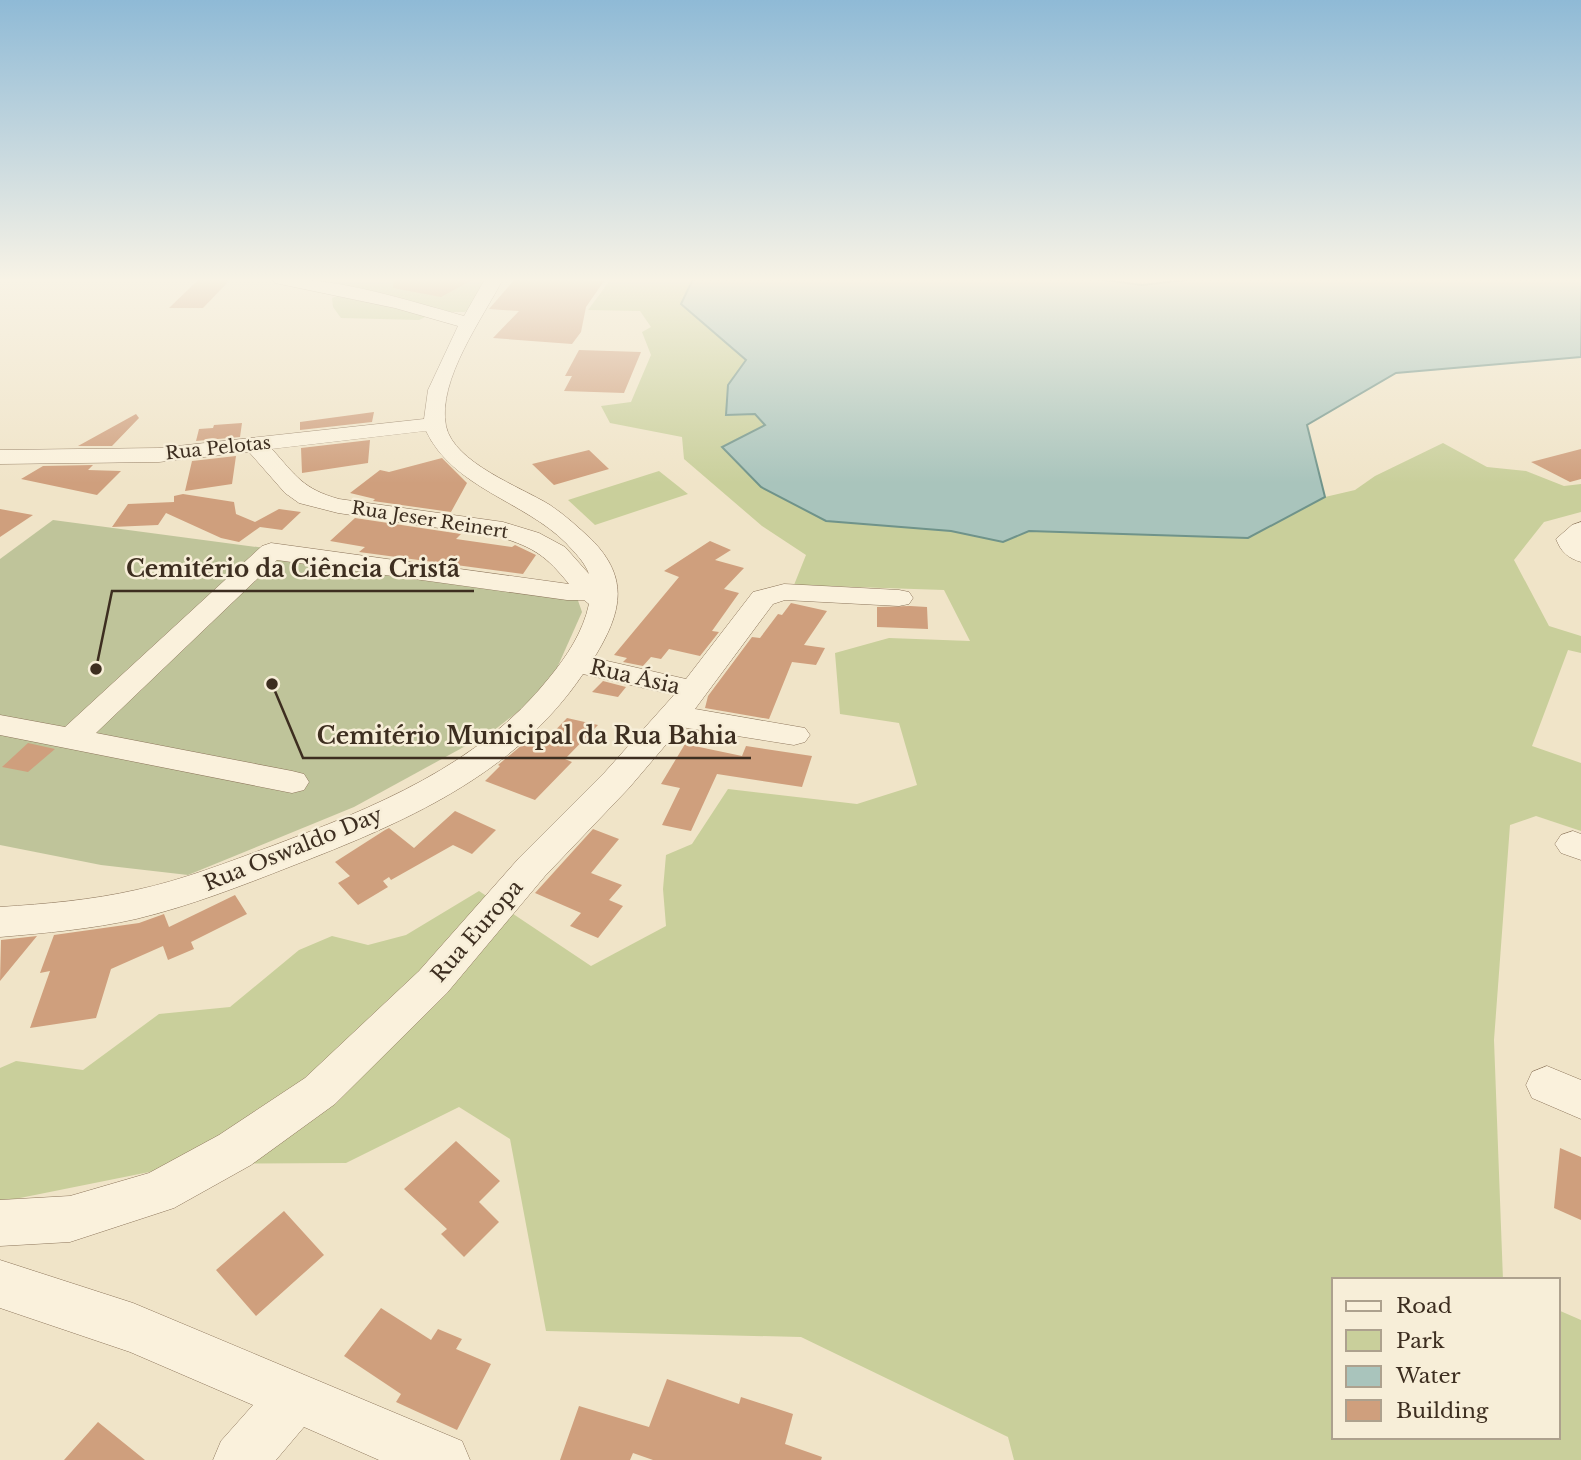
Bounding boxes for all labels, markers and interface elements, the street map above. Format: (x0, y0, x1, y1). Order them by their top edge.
street label: Rua Pelotas (164, 432, 272, 464)
street label: Rua Jeser Reinert (350, 497, 510, 543)
callout: Cemitério da Ciência Cristã (112, 547, 474, 591)
text: Cemitério da Ciência Cristã (126, 555, 460, 583)
street label: Rua Ásia (587, 654, 683, 700)
callout: Cemitério Municipal da Rua Bahia (303, 714, 751, 758)
text: Cemitério Municipal da Rua Bahia (317, 722, 737, 750)
street label: Rua Oswaldo Day (200, 801, 387, 897)
street label: Rua Europa (426, 874, 529, 987)
legend (1332, 1278, 1560, 1439)
text: Road (1396, 1293, 1452, 1319)
text: Park (1396, 1328, 1445, 1354)
text: Water (1395, 1363, 1460, 1389)
text: Building (1396, 1398, 1489, 1424)

